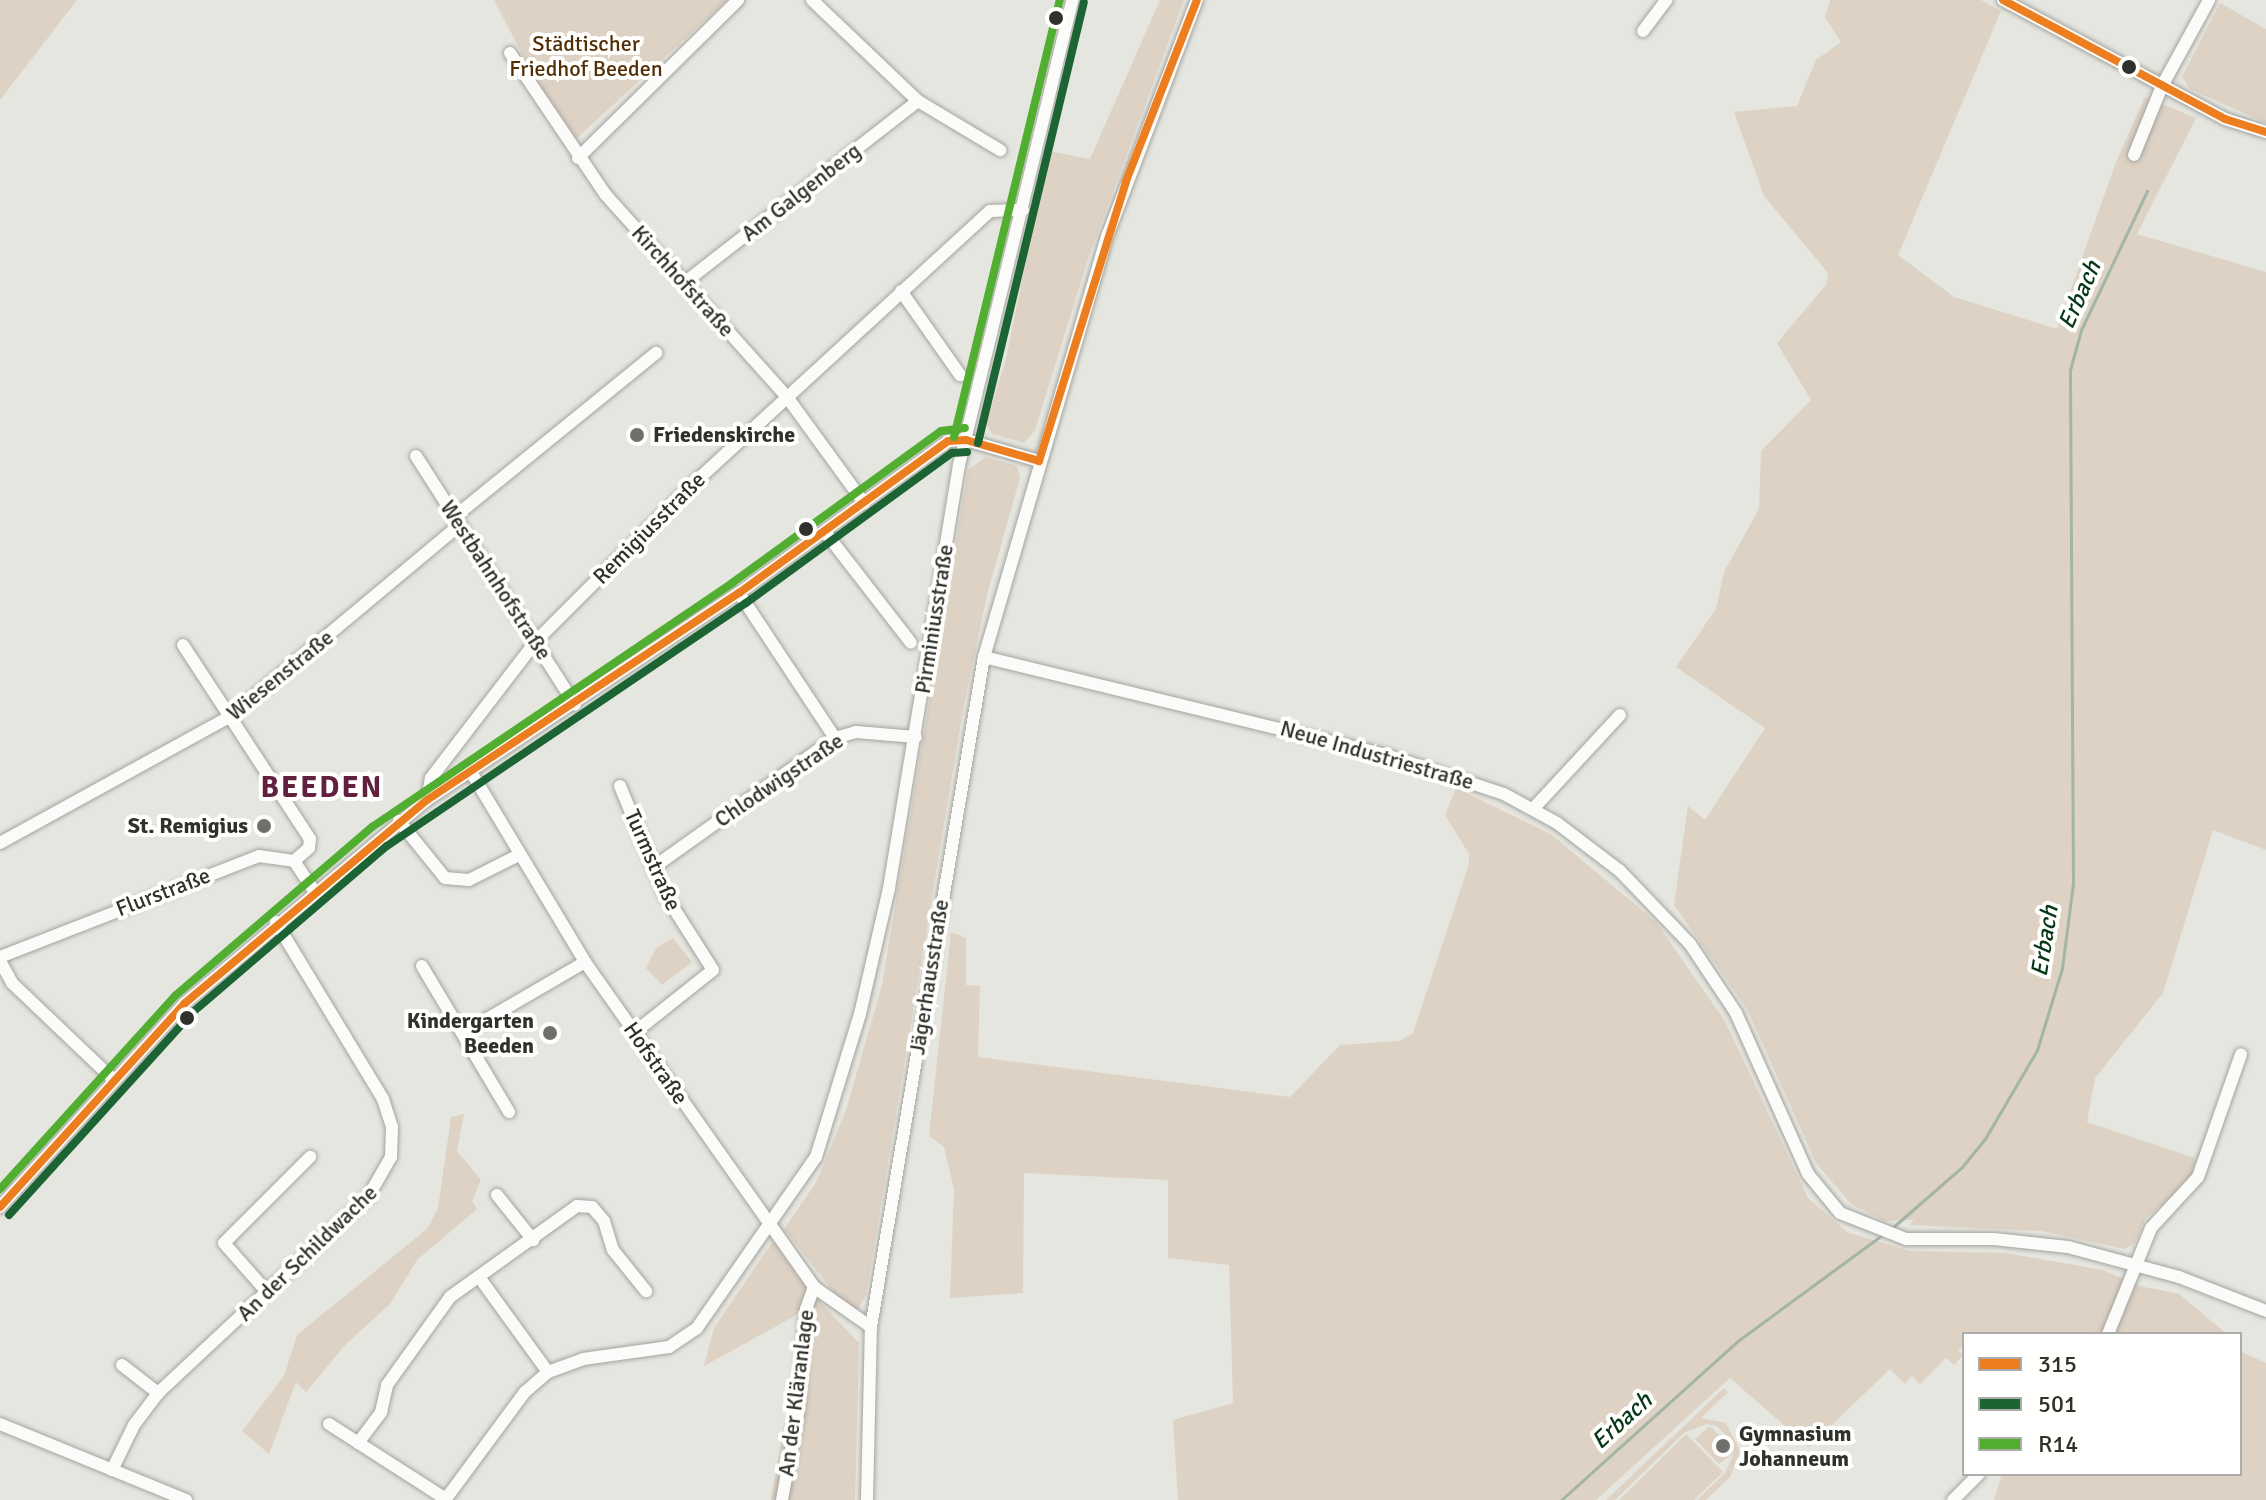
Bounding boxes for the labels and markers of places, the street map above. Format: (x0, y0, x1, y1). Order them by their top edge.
unlabelled marker (1048, 10, 1064, 26)
unlabelled marker (2121, 59, 2137, 75)
place label: Friedenskirche (653, 422, 795, 448)
marker: Friedenskirche (628, 426, 646, 444)
unlabelled marker (798, 521, 814, 537)
place label: St. Remigius (128, 813, 248, 839)
marker: St. Remigius (255, 817, 273, 835)
place label: Kindergarten Beeden (407, 1007, 534, 1058)
unlabelled marker (179, 1010, 195, 1026)
marker: Kindergarten Beeden (541, 1024, 559, 1042)
place label: Gymnasium Johanneum (1739, 1420, 1852, 1472)
marker: Gymnasium Johanneum (1714, 1437, 1732, 1455)

